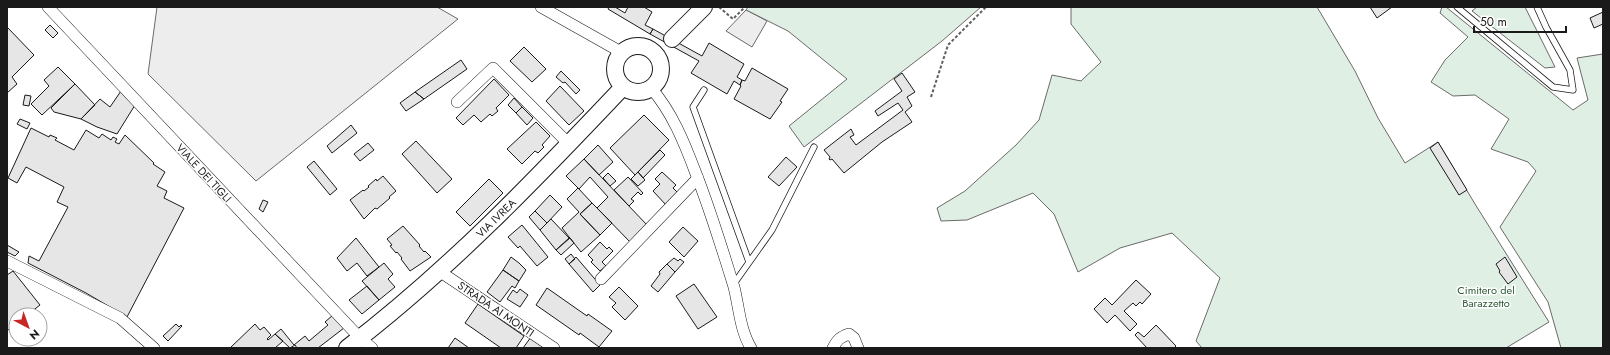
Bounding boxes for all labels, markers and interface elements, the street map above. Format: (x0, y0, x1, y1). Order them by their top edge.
scale bar (1474, 8, 1566, 34)
text: 50 m (1480, 13, 1507, 31)
street label: VIALE DEI TIGLI (173, 140, 235, 206)
street label: VIA IVREA (472, 194, 520, 241)
street label: STRADA AI MONTI (454, 277, 538, 341)
park label: Cimitero del Barazzetto (1457, 282, 1515, 311)
north arrow (8, 307, 48, 347)
text: N (26, 326, 43, 343)

